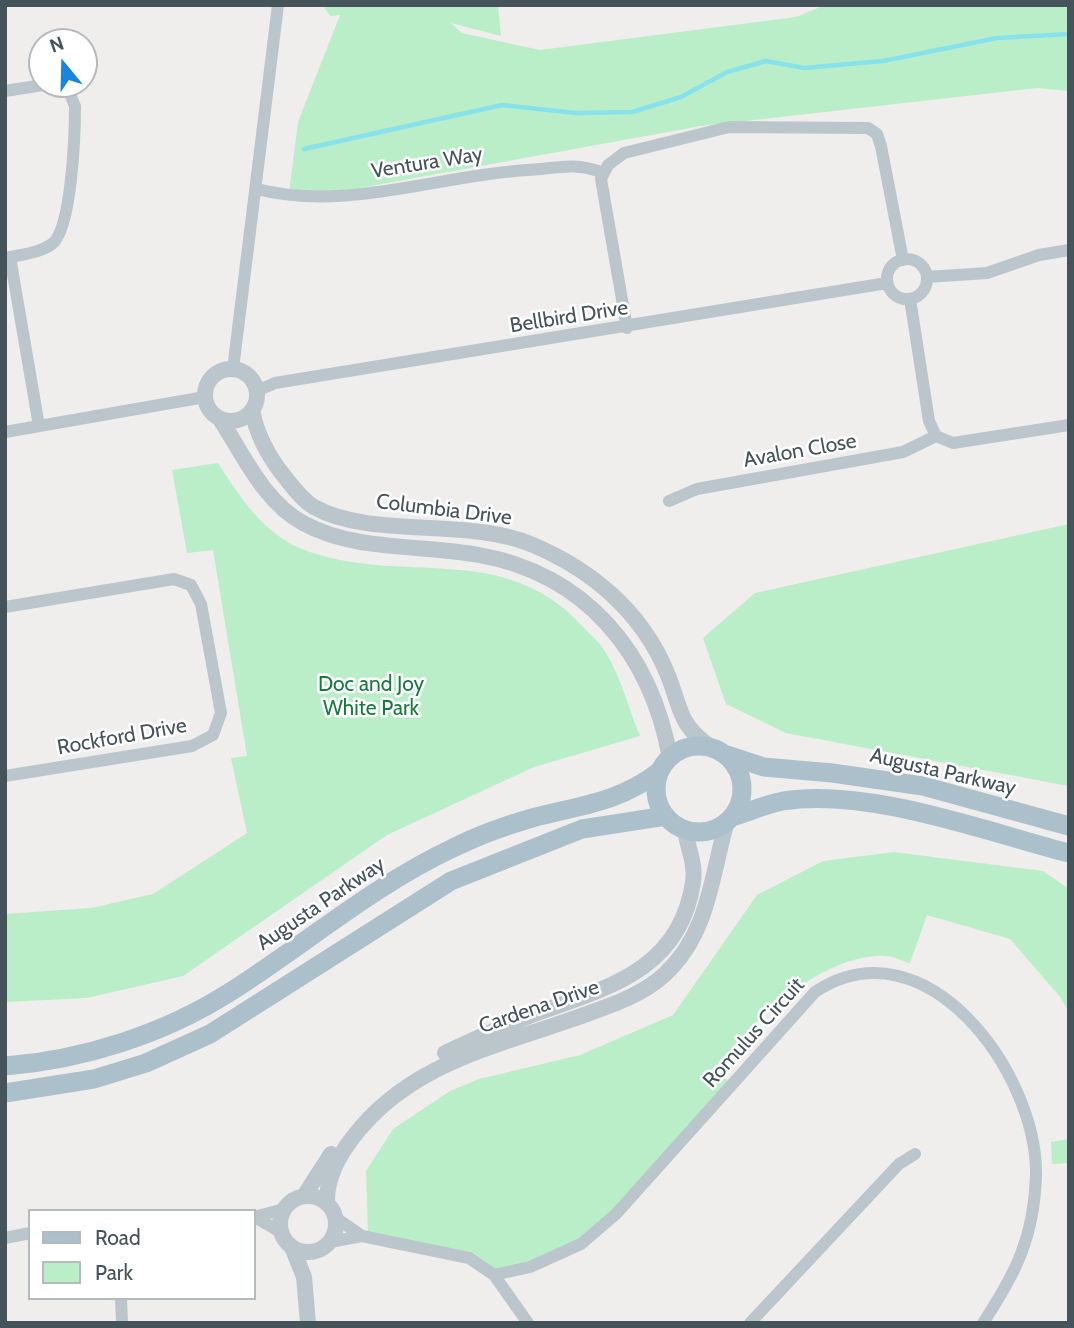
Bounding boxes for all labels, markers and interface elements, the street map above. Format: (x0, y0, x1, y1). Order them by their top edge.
north arrow (28, 28, 98, 98)
text: N (47, 32, 67, 58)
street label: Ventura Way (369, 142, 485, 184)
street label: Bellbird Drive (508, 295, 630, 339)
street label: Avalon Close (742, 429, 858, 473)
street label: Columbia Drive (375, 489, 513, 531)
park label: Doc and Joy White Park (318, 672, 424, 722)
street label: Rockford Drive (55, 713, 189, 761)
street label: Augusta Parkway (868, 743, 1018, 801)
street label: Augusta Parkway (252, 852, 390, 956)
street label: Romulus Circuit (698, 973, 810, 1093)
street label: Cardena Drive (476, 975, 602, 1039)
legend (28, 1209, 256, 1300)
text: Road (95, 1225, 141, 1250)
text: Park (95, 1260, 133, 1285)

